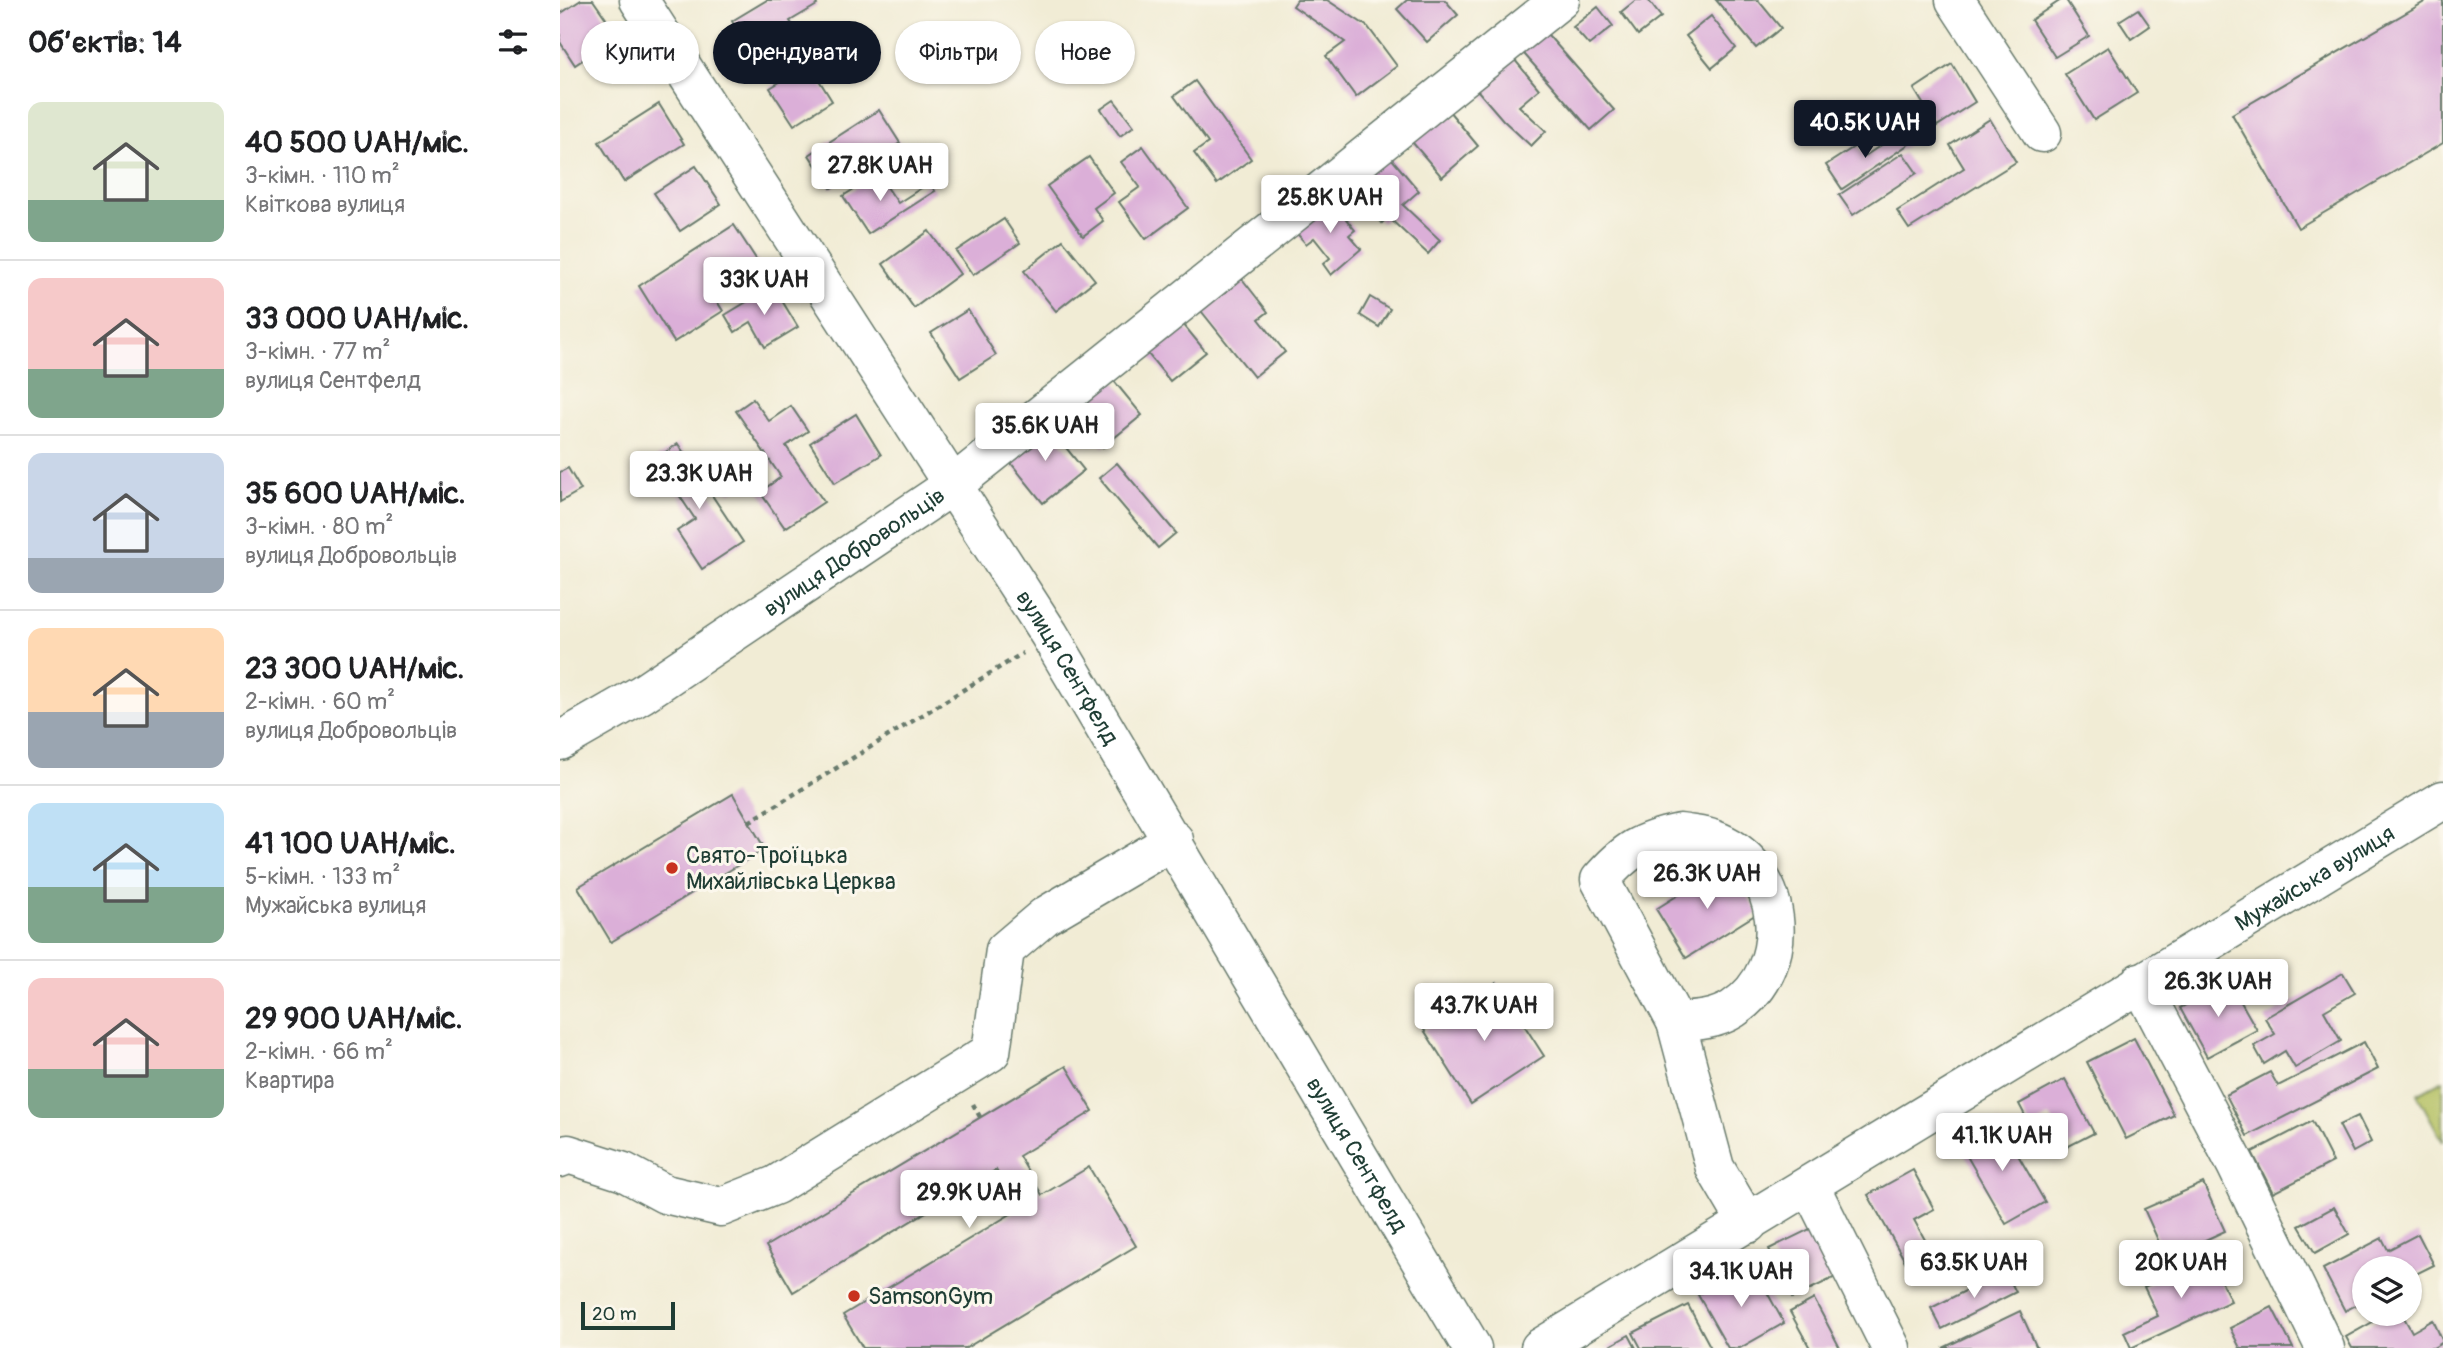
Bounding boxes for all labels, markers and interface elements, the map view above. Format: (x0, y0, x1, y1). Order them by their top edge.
chip: Купити (581, 21, 699, 84)
chip: Орендувати (713, 21, 881, 84)
chip: Фільтри (895, 21, 1021, 84)
chip: Нове (1035, 21, 1135, 84)
icon: filters (494, 23, 532, 61)
text: Об’єктів: 14 (28, 24, 182, 61)
pin: 40.5K UAH (1785, 100, 1945, 160)
text: 40.5K UAH (1810, 108, 1920, 137)
text: 40 500 UAH/міс. (245, 124, 469, 161)
icon: home (84, 130, 168, 214)
pin: 27.8K UAH (800, 144, 960, 203)
text: 27.8K UAH (827, 151, 933, 180)
text: 3-кімн. · 110 m² (245, 161, 400, 190)
pin: 25.8K UAH (1250, 176, 1410, 235)
text: 25.8K UAH (1277, 183, 1383, 212)
text: Квіткова вулиця (245, 190, 405, 219)
pin: 33K UAH (699, 258, 829, 317)
text: 33K UAH (719, 265, 809, 294)
text: 33 000 UAH/міс. (245, 300, 469, 337)
icon: home (84, 306, 168, 390)
text: 3-кімн. · 77 m² (245, 337, 390, 366)
text: вулиця Сентфелд (245, 366, 421, 395)
pin: 35.6K UAH (965, 404, 1125, 463)
text: 35.6K UAH (991, 411, 1099, 440)
pin: 23.3K UAH (619, 452, 779, 511)
text: 23.3K UAH (646, 459, 752, 488)
text: 35 600 UAH/міс. (245, 475, 465, 512)
icon: home (84, 481, 168, 565)
street label: вулиця Добровольців (758, 481, 951, 623)
text: 3-кімн. · 80 m² (245, 512, 393, 541)
text: вулиця Добровольців (245, 541, 457, 570)
street label: вулиця Сентфелд (1009, 584, 1125, 750)
text: 23 300 UAH/міс. (245, 650, 464, 687)
icon: home (84, 656, 168, 740)
text: 2-кімн. · 60 m² (245, 687, 395, 716)
text: вулиця Добровольців (245, 716, 457, 745)
street label: Мужайська вулиця (2230, 819, 2400, 938)
text: 41 100 UAH/міс. (245, 825, 456, 862)
icon: home (84, 831, 168, 915)
place label: Свято-Троїцька Михайлівська Церква (686, 841, 896, 896)
pin: 26.3K UAH (1627, 852, 1787, 911)
text: 26.3K UAH (1653, 859, 1761, 888)
marker: Свято-Троїцька Михайлівська Церква (664, 860, 680, 876)
text: 5-кімн. · 133 m² (245, 862, 400, 891)
text: Мужайська вулиця (245, 891, 426, 920)
pin: 26.3K UAH (2138, 960, 2298, 1019)
text: 26.3K UAH (2164, 967, 2272, 996)
pin: 43.7K UAH (1404, 984, 1564, 1043)
text: 43.7K UAH (1431, 991, 1537, 1020)
text: 29 900 UAH/міс. (245, 1000, 463, 1037)
icon: home (84, 1006, 168, 1090)
text: 2-кімн. · 66 m² (245, 1037, 393, 1066)
text: Квартира (245, 1066, 334, 1095)
street label: вулиця Сентфелд (1300, 1072, 1414, 1238)
pin: 41.1K UAH (1922, 1114, 2082, 1173)
text: 41.1K UAH (1952, 1121, 2052, 1150)
pin: 29.9K UAH (889, 1170, 1049, 1230)
text: 29.9K UAH (916, 1178, 1022, 1207)
pin: 63.5K UAH (1894, 1240, 2054, 1300)
pin: 20K UAH (2116, 1240, 2246, 1300)
text: 63.5K UAH (1920, 1248, 2028, 1277)
text: 20K UAH (2135, 1248, 2227, 1277)
pin: 34.1K UAH (1661, 1250, 1821, 1309)
map controls (2352, 1256, 2422, 1326)
button: layers (2352, 1256, 2422, 1326)
text: 34.1K UAH (1689, 1257, 1793, 1286)
place label: SamsonGym (868, 1282, 993, 1311)
marker: SamsonGym (846, 1288, 862, 1304)
scale bar (581, 1299, 676, 1331)
text: 20 m (592, 1302, 637, 1326)

